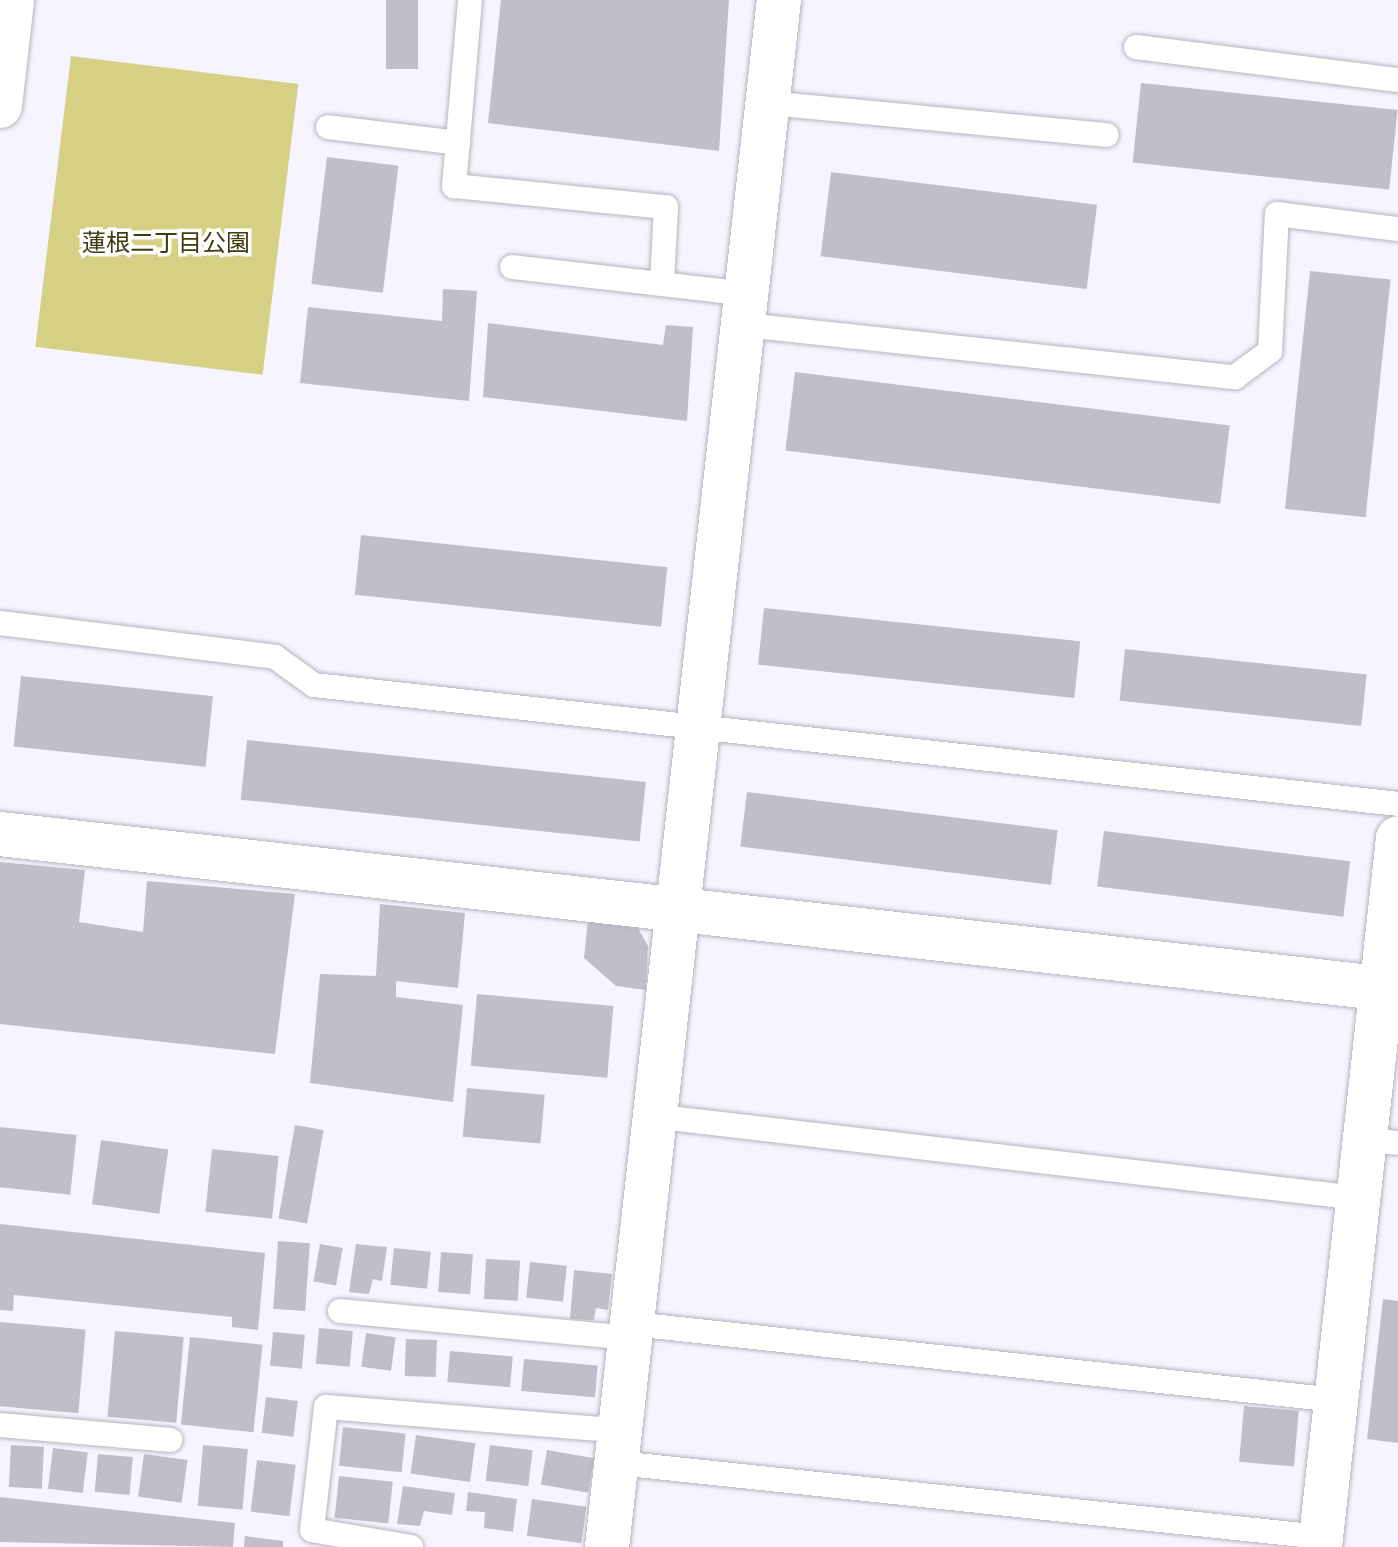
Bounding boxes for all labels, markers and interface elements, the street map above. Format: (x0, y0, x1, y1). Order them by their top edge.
park label: 蓮根二丁目公園 (82, 229, 250, 257)

